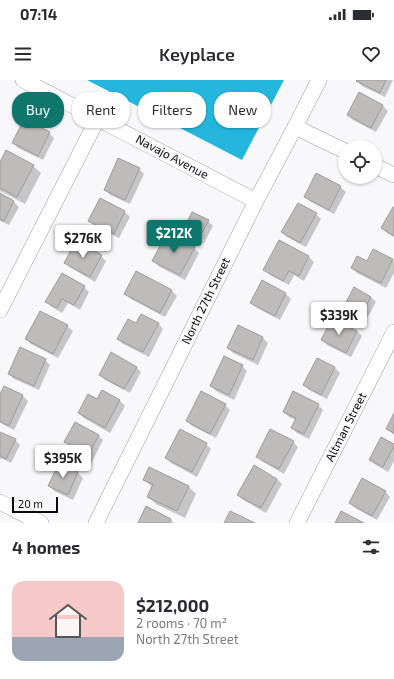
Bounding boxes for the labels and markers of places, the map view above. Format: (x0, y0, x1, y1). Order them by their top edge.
pin: $212K (146, 220, 202, 254)
pin: $276K (55, 225, 111, 259)
pin: $339K (311, 302, 367, 336)
pin: $395K (35, 445, 91, 479)

